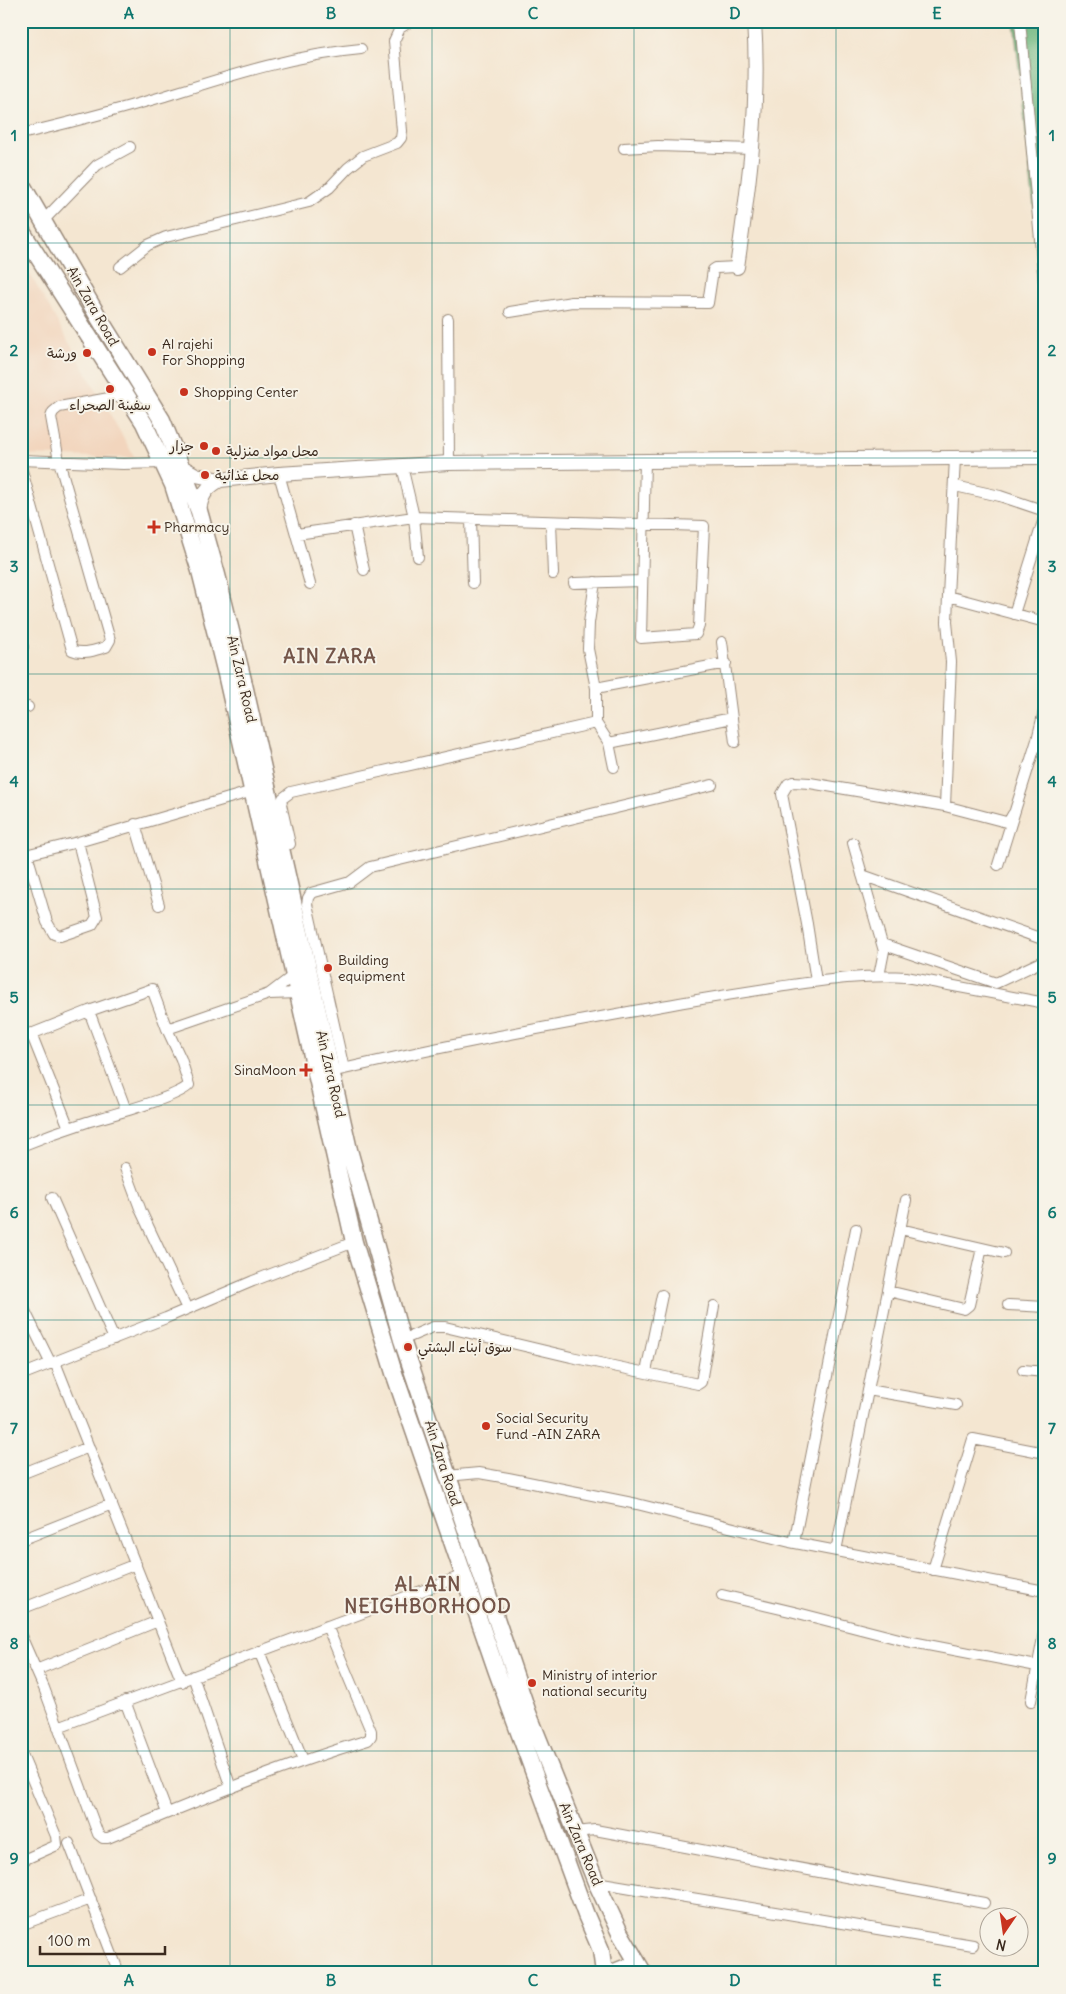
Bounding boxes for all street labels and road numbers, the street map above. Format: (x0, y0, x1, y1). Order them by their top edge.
street label: Ain Zara Road (63, 263, 123, 349)
street label: Ain Zara Road (223, 634, 261, 724)
street label: Ain Zara Road (312, 1029, 350, 1119)
street label: Ain Zara Road (421, 1418, 465, 1508)
street label: Ain Zara Road (555, 1800, 607, 1888)

